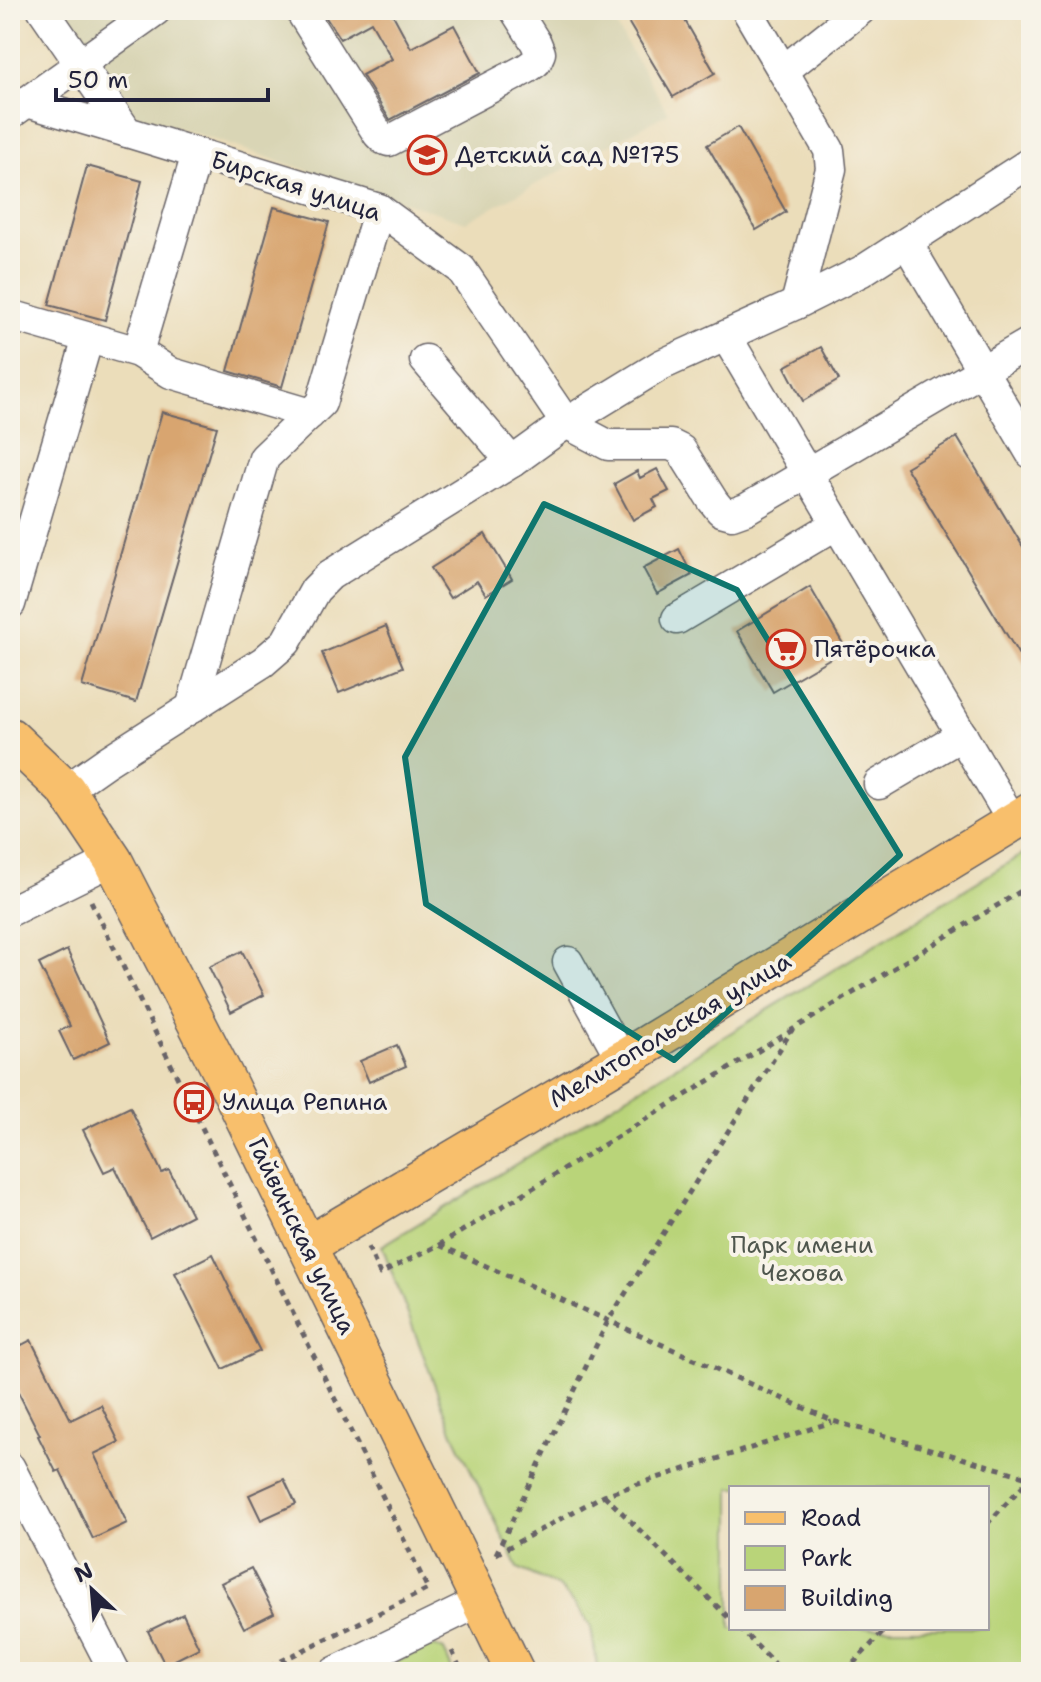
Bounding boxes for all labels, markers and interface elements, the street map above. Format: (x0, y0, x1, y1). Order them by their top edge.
scale bar (56, 52, 268, 102)
text: 50 m (68, 64, 128, 96)
school or university icon: Детский сад №175 (406, 134, 448, 176)
place label: Детский сад №175 (455, 139, 680, 171)
street label: Бирская улица (207, 143, 385, 229)
supermarket icon: Пятёрочка (765, 628, 807, 670)
place label: Пятёрочка (814, 633, 936, 665)
street label: Мелитопольская улица (543, 945, 797, 1115)
bus stop icon: Улица Репина (173, 1081, 215, 1123)
place label: Улица Репина (222, 1086, 387, 1118)
street label: Гайвинская улица (241, 1132, 364, 1340)
park label: Парк имени Чехова (731, 1229, 873, 1289)
legend (729, 1486, 989, 1630)
text: Road (801, 1502, 861, 1534)
text: Park (801, 1542, 853, 1574)
north arrow (52, 1550, 132, 1630)
text: N (69, 1556, 98, 1589)
text: Building (801, 1582, 893, 1614)

